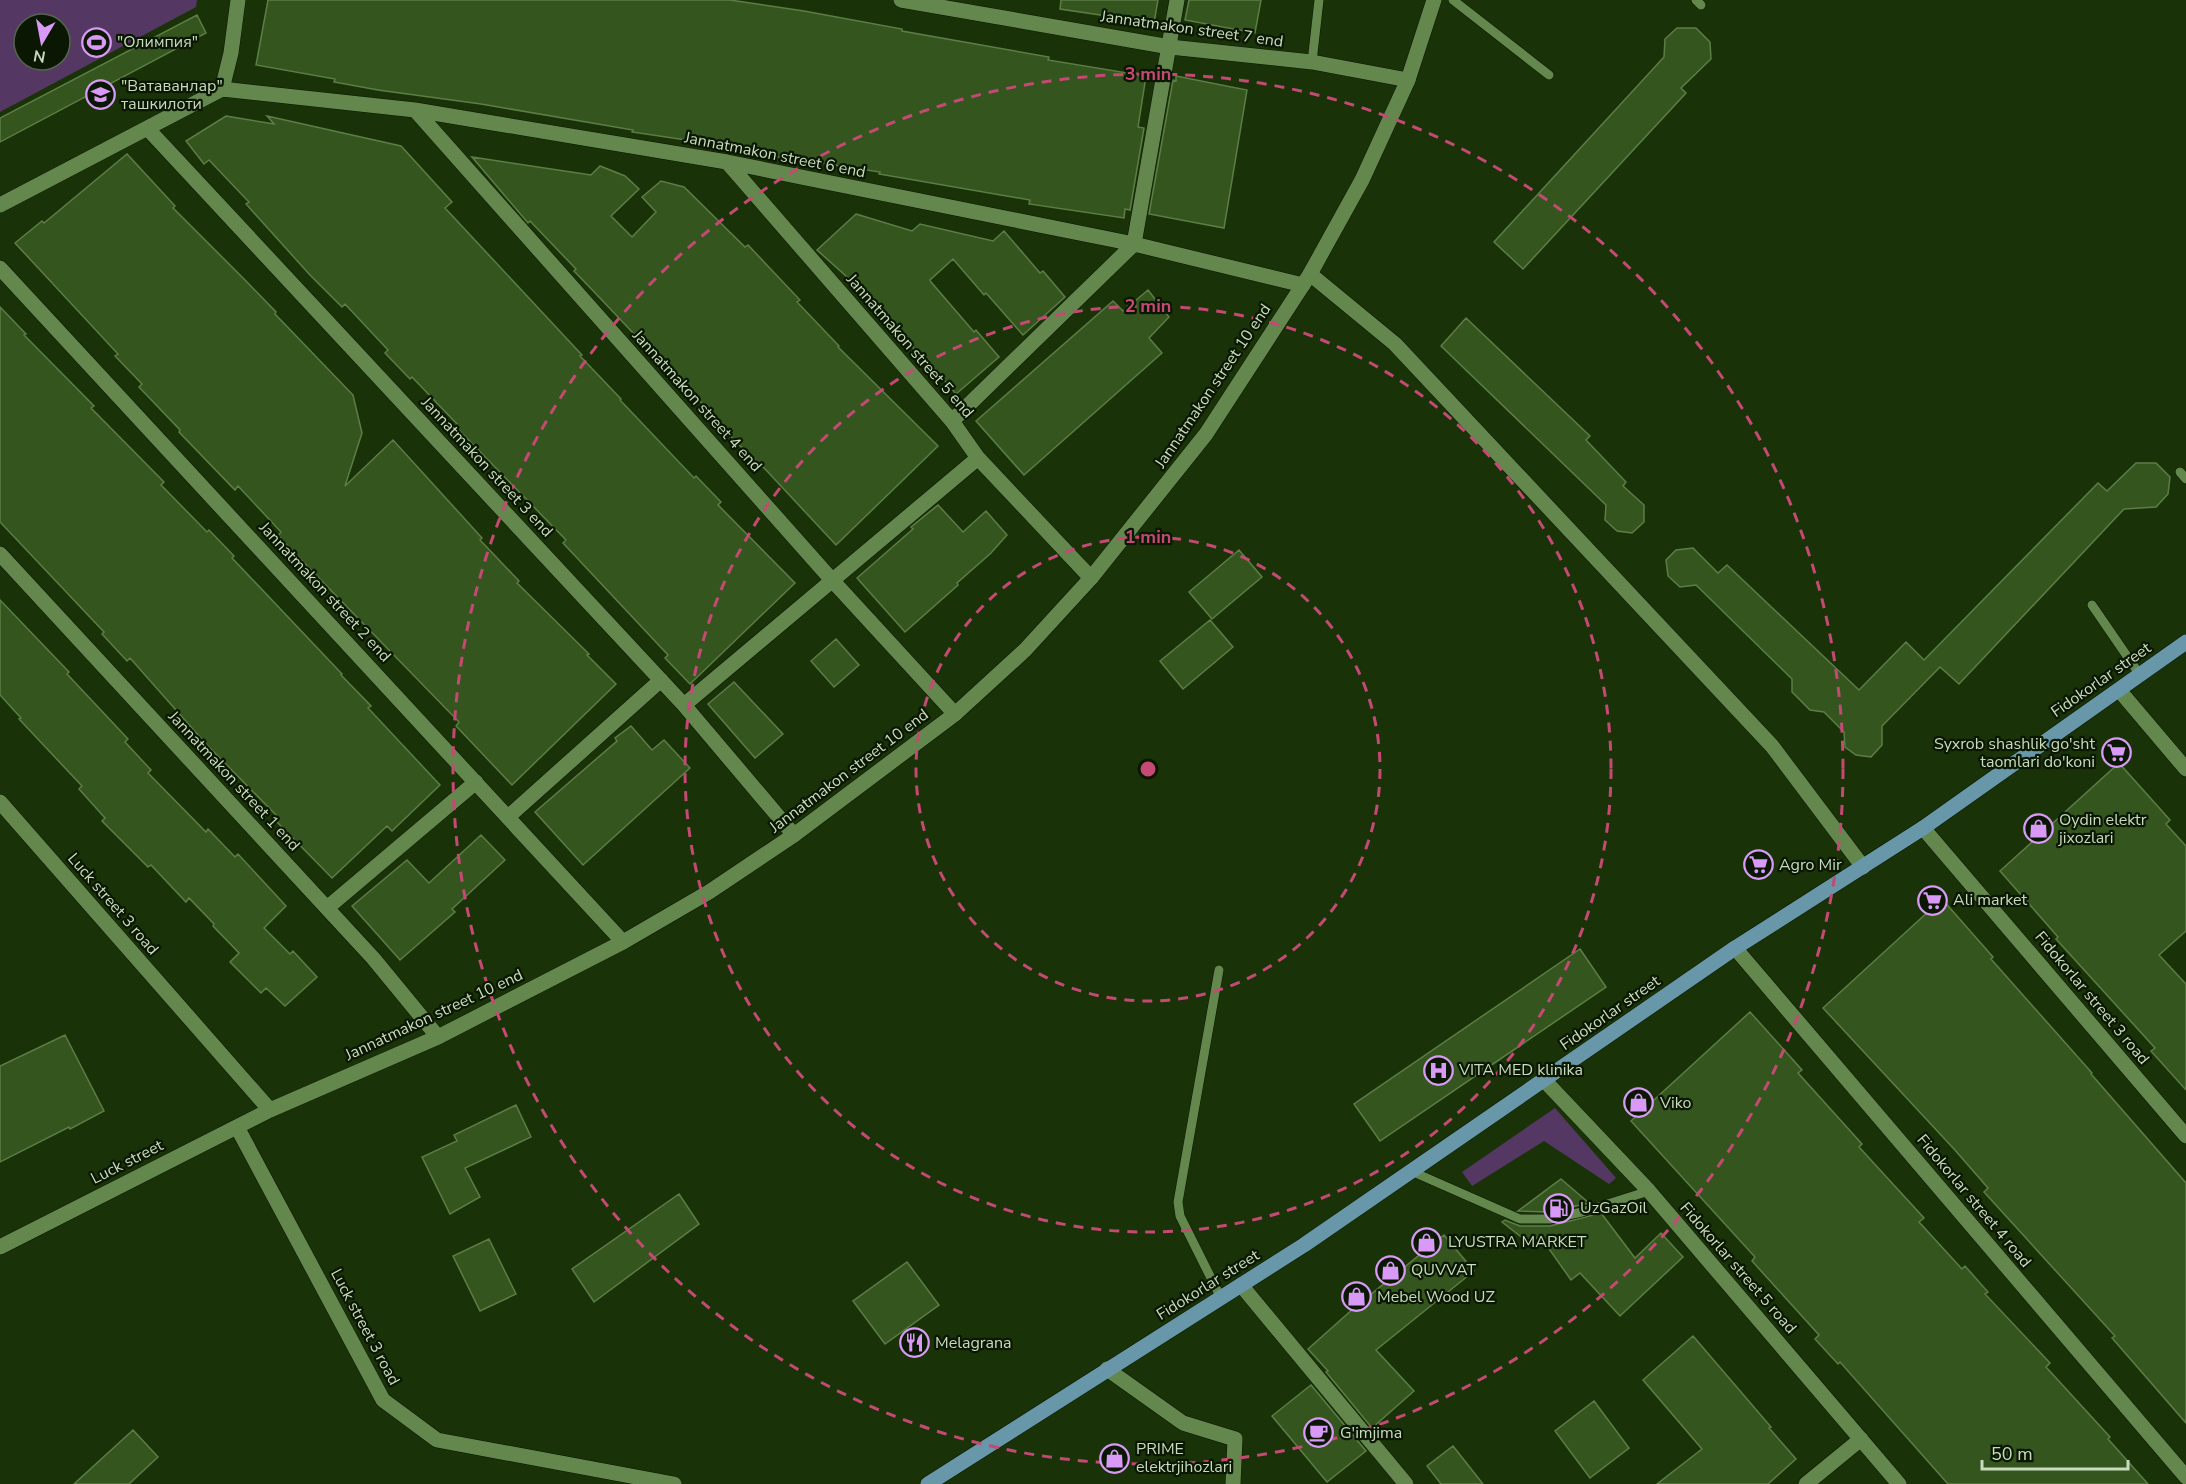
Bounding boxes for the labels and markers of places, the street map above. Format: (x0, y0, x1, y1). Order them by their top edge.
sports icon: "Олимпия" (80, 26, 112, 58)
place label: "Олимпия" (117, 31, 198, 53)
place label: "Ватаванлар" ташкилоти (121, 75, 223, 115)
school or university icon: "Ватаванлар" ташкилоти (84, 79, 116, 111)
place label: Syxrob shashlik go'sht taomlari do'koni (1934, 733, 2095, 773)
supermarket icon: Syxrob shashlik go'sht taomlari do'koni (2100, 737, 2132, 769)
centre of rings (1138, 759, 1158, 779)
place label: Oydin elektr jixozlari (2058, 809, 2147, 849)
shop icon: Oydin elektr jixozlari (2022, 813, 2054, 845)
supermarket icon: Agro Mir (1742, 849, 1774, 881)
place label: Agro Mir (1779, 854, 1842, 876)
supermarket icon: Ali market (1916, 884, 1948, 916)
place label: Ali market (1953, 889, 2027, 911)
hospital icon: VITA MED klinika (1422, 1054, 1454, 1086)
place label: VITA MED klinika (1458, 1059, 1583, 1081)
shop icon: Viko (1623, 1087, 1655, 1119)
place label: Viko (1659, 1092, 1692, 1114)
fuel station icon: UzGazOil (1543, 1192, 1575, 1224)
place label: UzGazOil (1580, 1197, 1648, 1219)
shop icon: LYUSTRA MARKET (1411, 1226, 1443, 1258)
place label: LYUSTRA MARKET (1448, 1231, 1587, 1253)
shop icon: QUVVAT (1374, 1254, 1406, 1286)
place label: QUVVAT (1411, 1259, 1477, 1281)
shop icon: Mebel Wood UZ (1340, 1281, 1372, 1313)
place label: Mebel Wood UZ (1377, 1286, 1495, 1308)
restaurant icon: Melagrana (898, 1327, 930, 1359)
place label: Melagrana (935, 1332, 1011, 1354)
cafe icon: G'imjima (1303, 1417, 1335, 1449)
place label: G'imjima (1340, 1422, 1402, 1444)
place label: PRIME elektrjihozlari (1136, 1438, 1232, 1478)
shop icon: PRIME elektrjihozlari (1099, 1442, 1131, 1474)

